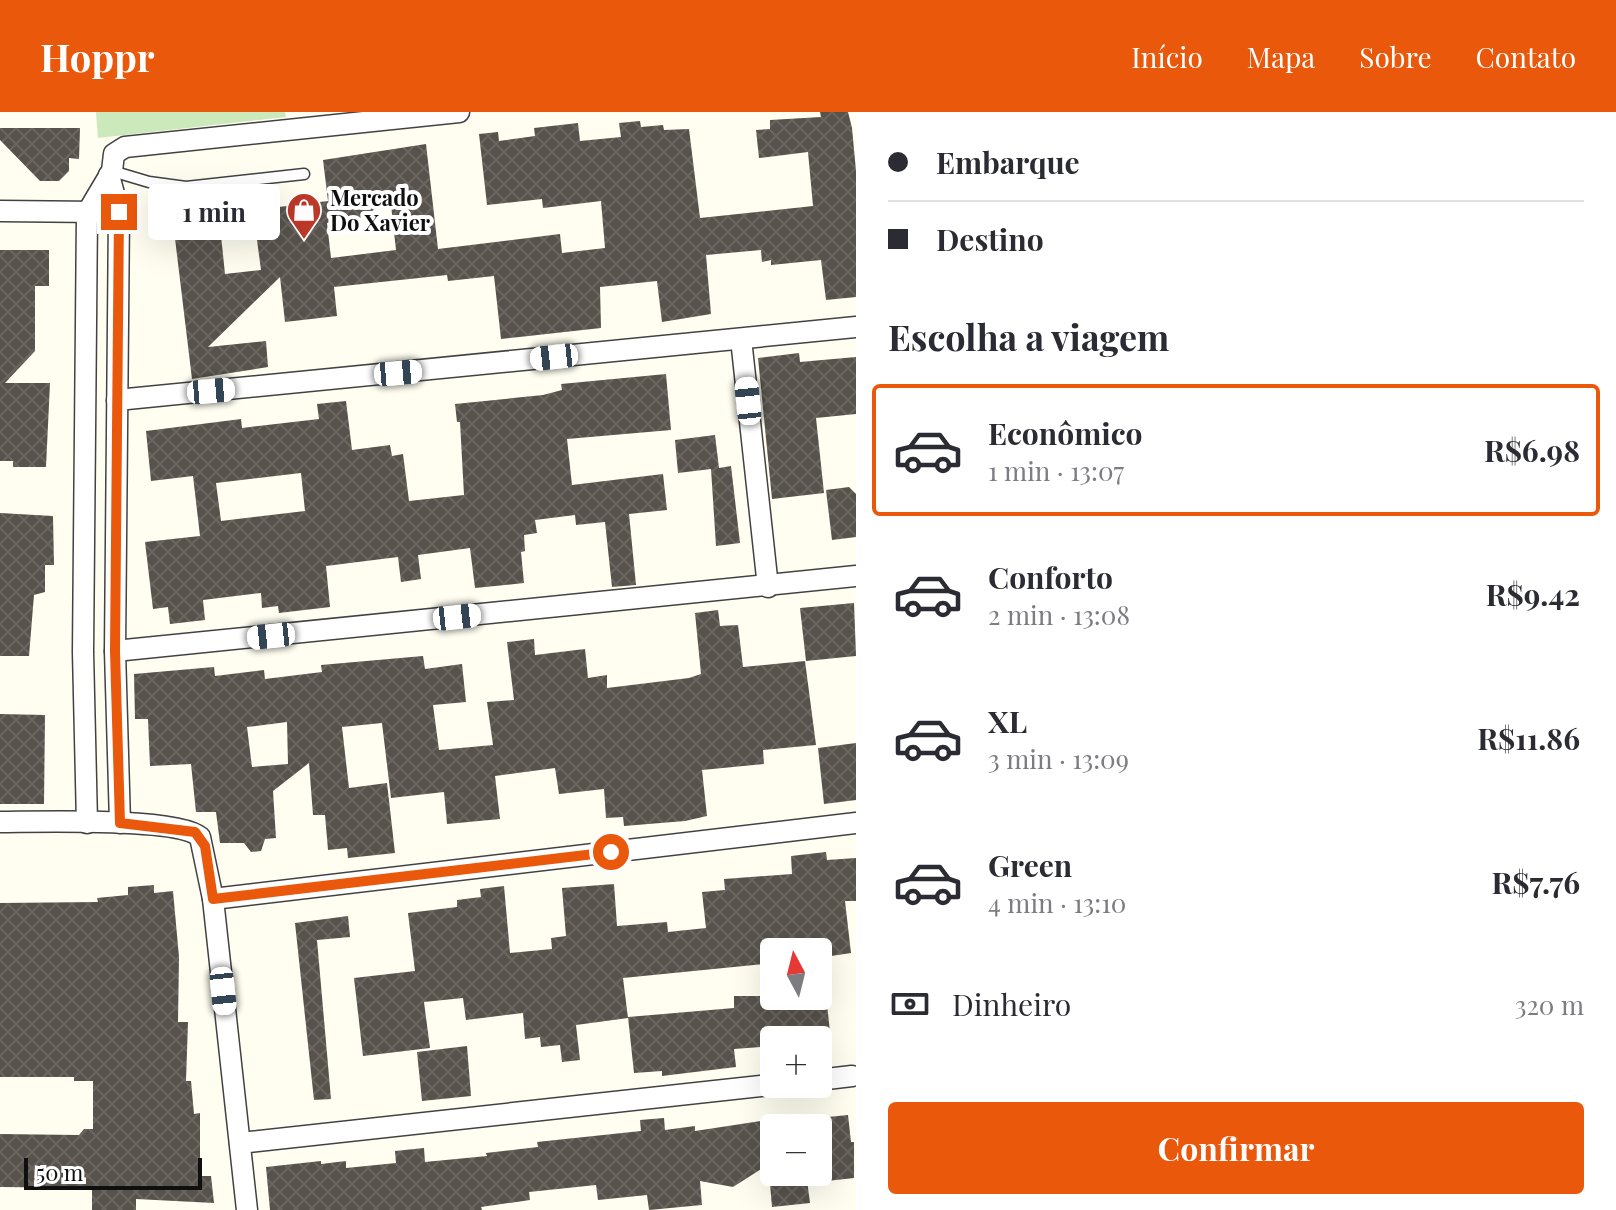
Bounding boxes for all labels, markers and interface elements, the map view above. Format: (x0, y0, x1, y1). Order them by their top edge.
text: Hoppr (40, 31, 155, 82)
text: Início (1131, 38, 1203, 75)
text: Mapa (1247, 38, 1315, 75)
text: Sobre (1359, 38, 1432, 75)
text: Contato (1476, 38, 1576, 75)
text: Embarque (936, 142, 1080, 182)
place label: Mercado Do Xavier (330, 182, 431, 237)
callout: 1 min (147, 184, 279, 240)
shop icon: Mercado Do Xavier (285, 191, 323, 241)
route end (101, 194, 137, 230)
text: 1 min (182, 194, 246, 229)
text: Destino (936, 219, 1044, 259)
text: Escolha a viagem (888, 312, 1169, 360)
car (529, 343, 579, 371)
car (373, 359, 423, 387)
car (734, 376, 762, 426)
car (186, 377, 236, 405)
text: Econômico (988, 413, 1143, 453)
icon: car (892, 414, 964, 486)
text: R$6.98 (1484, 430, 1580, 470)
text: 1 min · 13:07 (988, 453, 1124, 488)
text: Conforto (988, 557, 1113, 597)
icon: car (892, 558, 964, 630)
text: R$9.42 (1486, 574, 1580, 614)
text: 2 min · 13:08 (988, 597, 1130, 632)
car (432, 603, 482, 631)
car (246, 622, 296, 650)
text: XL (988, 701, 1027, 741)
icon: car (892, 702, 964, 774)
text: R$11.86 (1477, 718, 1580, 758)
text: 3 min · 13:09 (988, 741, 1129, 776)
route start (593, 834, 629, 870)
text: Green (988, 845, 1072, 885)
icon: car (892, 846, 964, 918)
text: R$7.76 (1491, 862, 1580, 902)
text: 4 min · 13:10 (988, 885, 1126, 920)
north arrow (760, 938, 832, 1010)
map controls (760, 938, 832, 1186)
car (209, 966, 237, 1016)
icon: cash (888, 982, 932, 1026)
text: Dinheiro (952, 984, 1071, 1024)
text: 320 m (1515, 987, 1584, 1022)
button: + (760, 1026, 832, 1098)
button: Confirmar (888, 1102, 1584, 1194)
button: − (760, 1114, 832, 1186)
scale bar (24, 1154, 202, 1190)
text: 50 m (36, 1157, 83, 1187)

